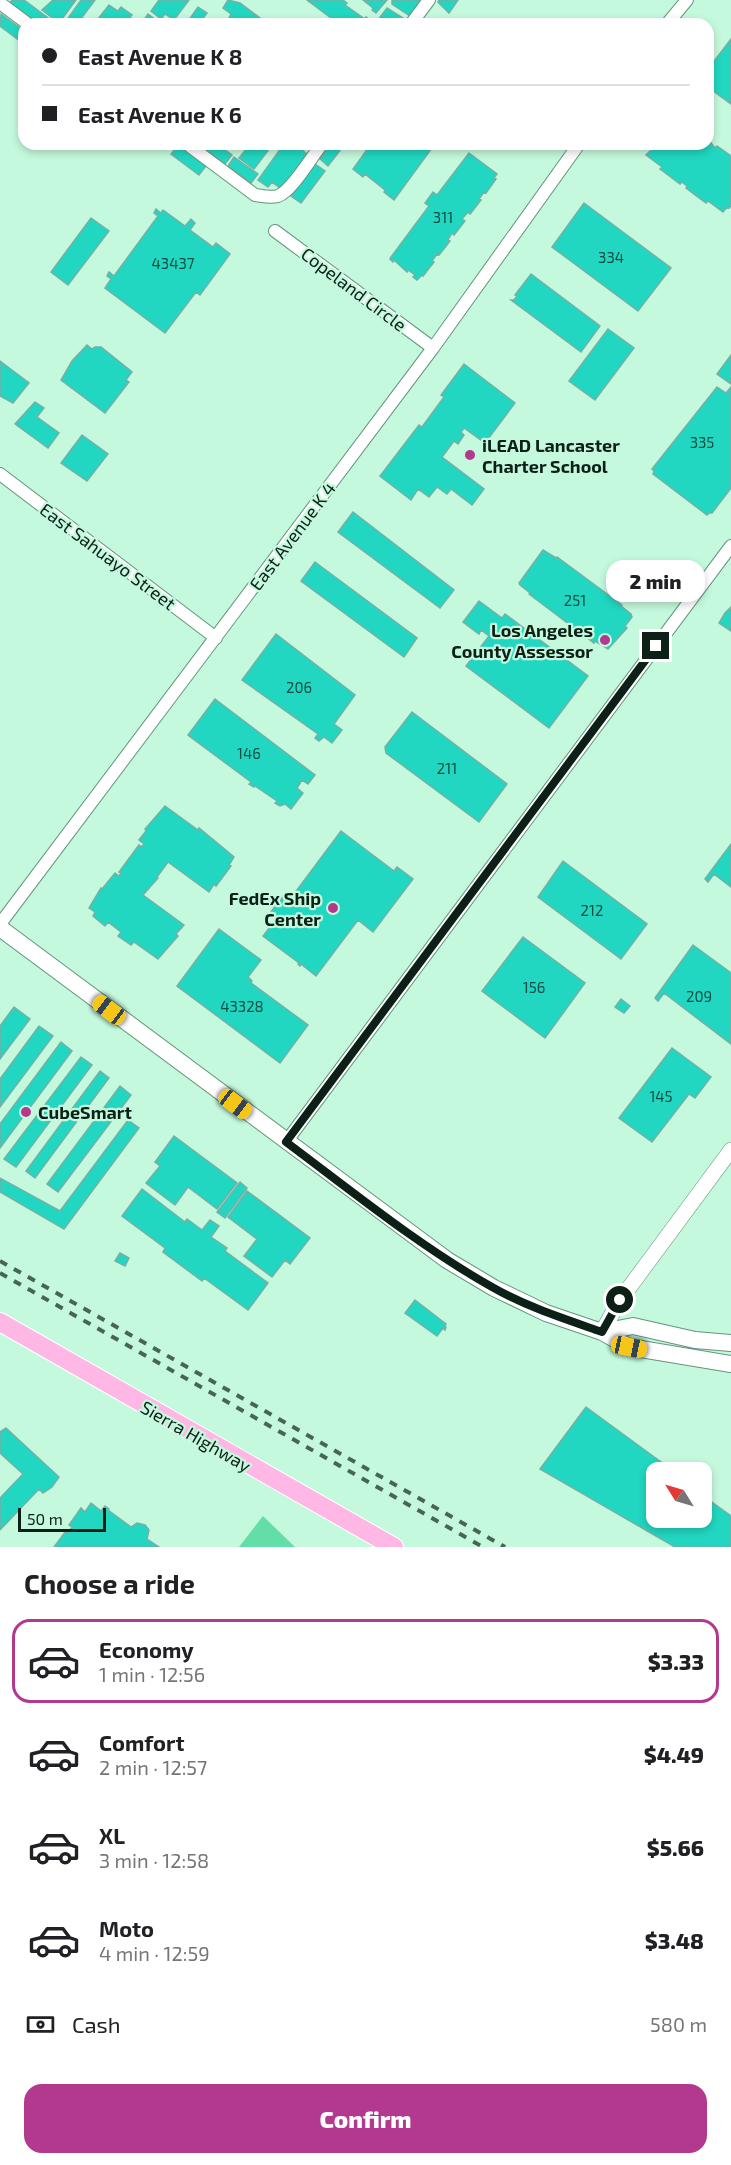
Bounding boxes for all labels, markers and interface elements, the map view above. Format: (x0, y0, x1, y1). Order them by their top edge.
text: East Avenue K 8 (78, 43, 242, 69)
text: East Avenue K 6 (78, 101, 242, 127)
house number: 311 (433, 208, 453, 226)
street label: Copeland Circle (297, 242, 411, 336)
house number: 334 (598, 248, 624, 266)
house number: 43437 (152, 254, 195, 272)
house number: 335 (690, 433, 714, 451)
place label: iLEAD Lancaster Charter School (482, 434, 620, 477)
marker: iLEAD Lancaster Charter School (463, 448, 477, 462)
street label: East Avenue K 4 (244, 478, 340, 594)
street label: East Sahuayo Street (36, 498, 180, 614)
callout: 2 min (606, 559, 706, 601)
text: 2 min (630, 569, 681, 593)
house number: 251 (564, 591, 586, 609)
place label: Los Angeles County Assessor (451, 619, 593, 662)
route end (642, 632, 669, 659)
marker: Los Angeles County Assessor (598, 633, 612, 647)
house number: 206 (286, 678, 312, 696)
house number: 146 (237, 744, 261, 762)
house number: 211 (437, 759, 457, 777)
place label: FedEx Ship Center (229, 887, 321, 930)
marker: FedEx Ship Center (326, 901, 340, 915)
house number: 212 (581, 901, 603, 919)
house number: 156 (523, 978, 545, 996)
house number: 209 (686, 987, 712, 1005)
car (89, 992, 129, 1028)
house number: 43328 (220, 997, 264, 1015)
car (215, 1086, 255, 1122)
house number: 145 (649, 1087, 673, 1105)
place label: CubeSmart (38, 1101, 132, 1123)
marker: CubeSmart (19, 1105, 33, 1119)
route start (606, 1286, 633, 1313)
car (610, 1334, 648, 1360)
street label: Sierra Highway (137, 1396, 255, 1477)
north arrow (646, 1462, 712, 1528)
map controls (646, 1462, 712, 1528)
scale bar (18, 1505, 106, 1532)
text: 50 m (27, 1509, 63, 1528)
text: Choose a ride (24, 1567, 195, 1599)
icon: car (27, 1634, 81, 1688)
text: Economy (99, 1636, 194, 1662)
text: $3.33 (648, 1648, 704, 1674)
text: 1 min · 12:56 (99, 1662, 205, 1686)
icon: car (27, 1727, 81, 1781)
text: Comfort (99, 1729, 184, 1755)
text: $4.49 (644, 1741, 704, 1767)
text: 2 min · 12:57 (99, 1755, 207, 1779)
icon: car (27, 1820, 81, 1874)
text: XL (99, 1822, 125, 1848)
text: $5.66 (647, 1834, 704, 1860)
text: 3 min · 12:58 (99, 1848, 209, 1872)
icon: car (27, 1913, 81, 1967)
text: Moto (99, 1915, 154, 1941)
text: $3.48 (645, 1927, 704, 1953)
text: 4 min · 12:59 (99, 1941, 210, 1965)
icon: cash (24, 2008, 57, 2041)
text: Cash (72, 2011, 121, 2037)
text: 580 m (650, 2012, 707, 2036)
button: Confirm (24, 2084, 707, 2153)

